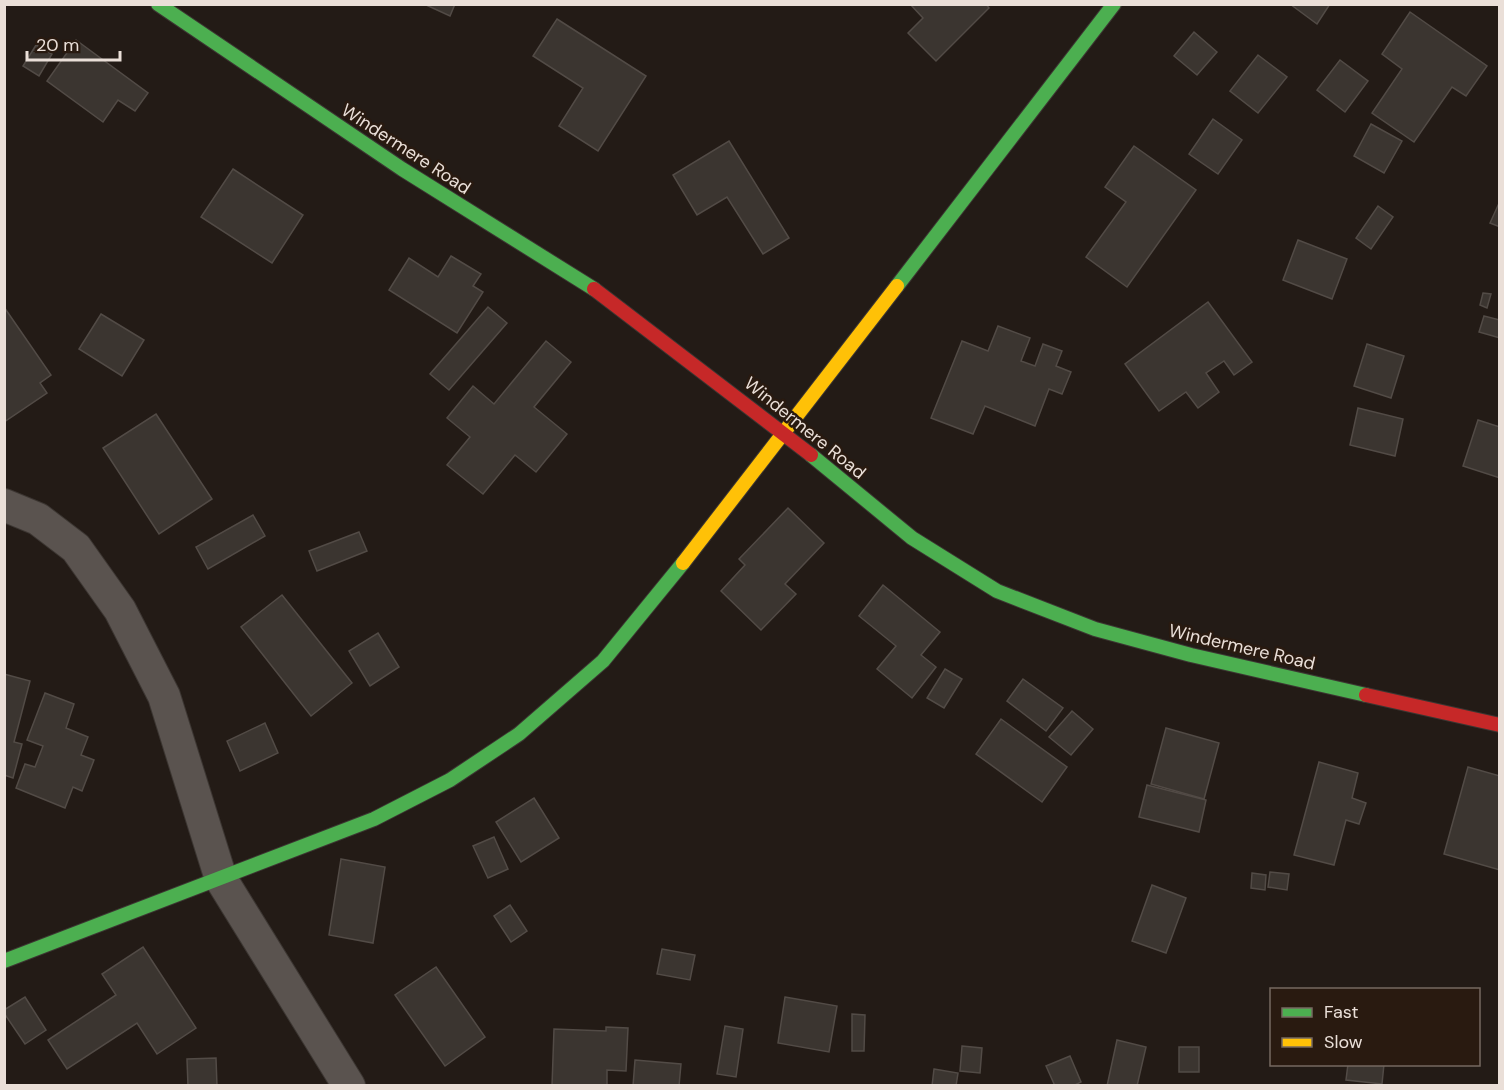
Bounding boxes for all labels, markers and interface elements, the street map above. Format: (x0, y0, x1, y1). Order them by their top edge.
scale bar (27, 24, 120, 62)
text: 20 m (36, 33, 79, 57)
street label: Windermere Road (337, 98, 475, 200)
street label: Windermere Road (739, 372, 871, 484)
street label: Windermere Road (1166, 618, 1318, 676)
legend (1270, 988, 1480, 1066)
text: Fast (1324, 1000, 1359, 1024)
text: Slow (1324, 1030, 1363, 1054)

